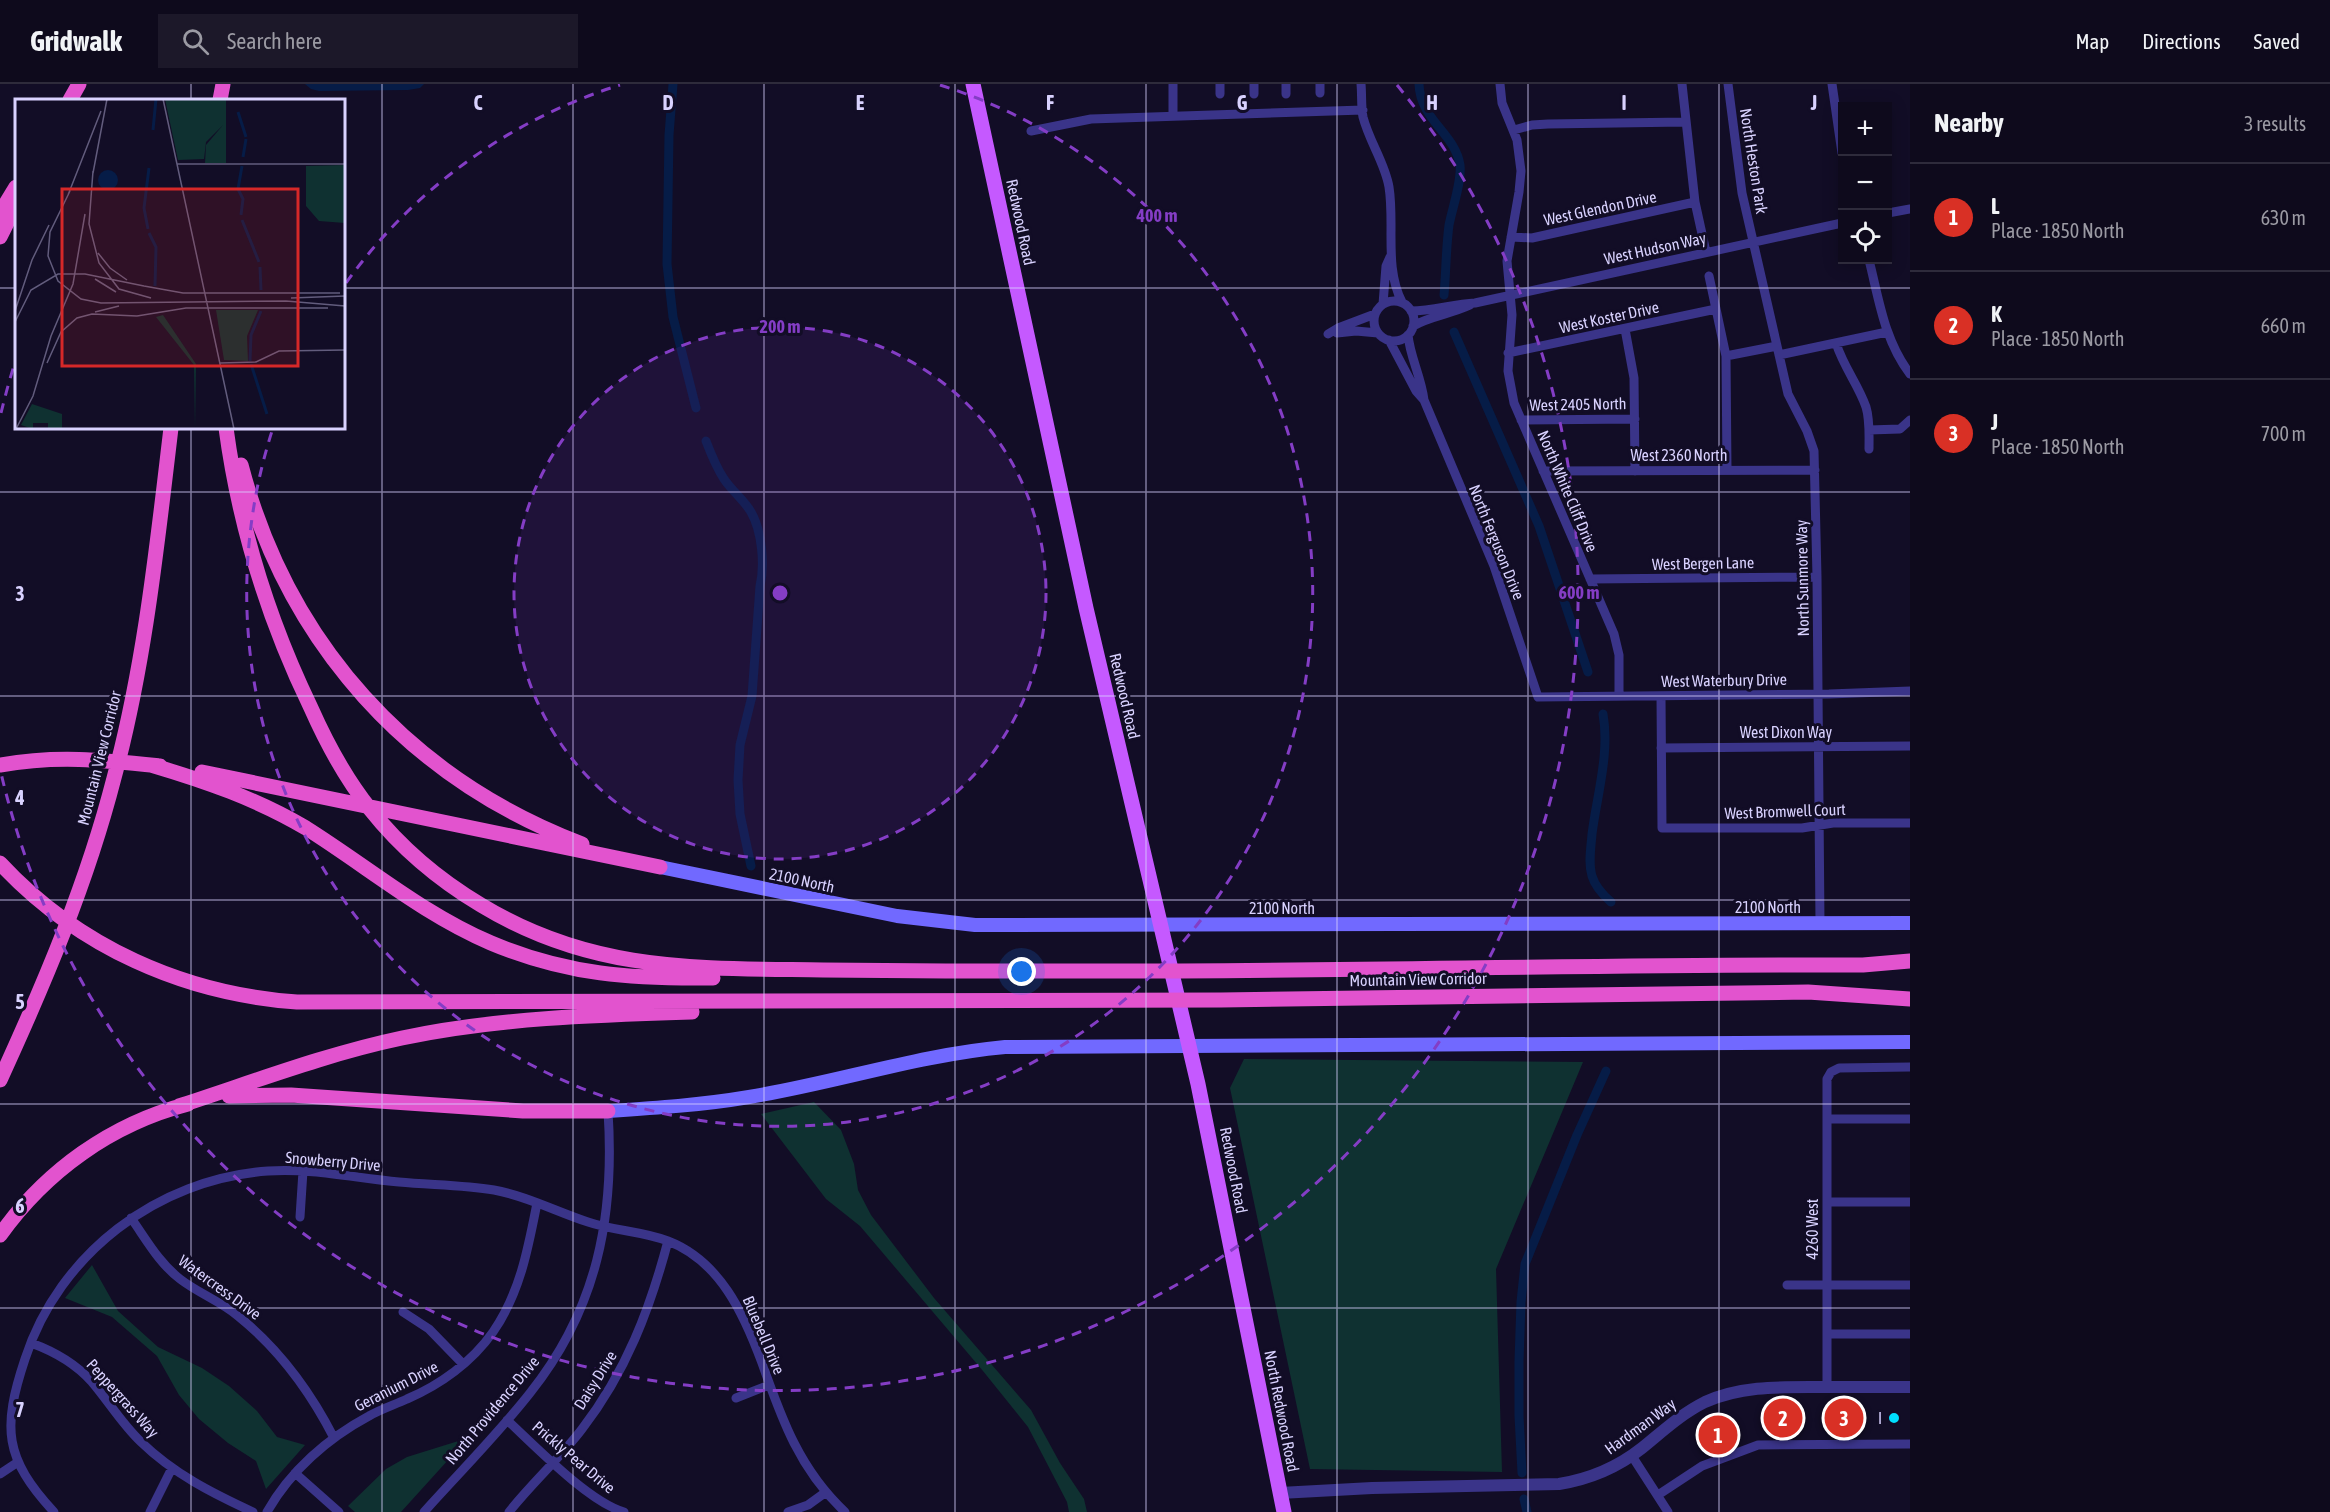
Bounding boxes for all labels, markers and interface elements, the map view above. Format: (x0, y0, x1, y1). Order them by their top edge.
search box (158, 14, 578, 68)
text: Gridwalk (30, 25, 122, 57)
icon: search (179, 25, 212, 58)
text: Search here (227, 28, 322, 54)
text: Map (2075, 29, 2109, 53)
text: Directions (2142, 29, 2221, 53)
text: Saved (2254, 29, 2300, 53)
text: C (474, 91, 483, 114)
text: D (662, 91, 674, 114)
text: E (856, 91, 865, 114)
text: F (1046, 91, 1054, 114)
text: G (1237, 91, 1248, 114)
text: H (1426, 91, 1438, 114)
text: I (1621, 91, 1627, 114)
text: J (1810, 91, 1817, 114)
inset map (15, 99, 345, 429)
map controls (1838, 102, 1892, 264)
button: + (1838, 102, 1892, 156)
street label: North Heston Park (1737, 107, 1771, 215)
text: Nearby (1934, 108, 2004, 138)
text: 3 results (2244, 112, 2306, 135)
button: − (1838, 156, 1892, 210)
street label: Redwood Road (1003, 177, 1039, 267)
street label: West Glendon Drive (1542, 187, 1658, 229)
text: L (1991, 193, 2000, 219)
text: 400 m (1136, 205, 1177, 226)
text: 1 (1949, 206, 1958, 229)
text: 630 m (2261, 206, 2306, 229)
button: locate (1838, 210, 1892, 264)
text: Place · 1850 North (1991, 219, 2124, 242)
street label: West Hudson Way (1602, 228, 1708, 269)
street label: West Koster Drive (1558, 298, 1660, 336)
text: K (1991, 301, 2002, 327)
text: 2 (1949, 314, 1958, 337)
text: 660 m (2261, 314, 2306, 337)
text: 200 m (760, 316, 800, 337)
text: Place · 1850 North (1991, 327, 2124, 350)
street label: West 2405 North (1529, 394, 1627, 414)
text: J (1991, 409, 1998, 435)
text: 3 (1949, 422, 1958, 445)
text: 700 m (2261, 422, 2306, 445)
street label: North White Cliff Drive (1534, 428, 1602, 554)
text: Place · 1850 North (1991, 435, 2124, 458)
street label: West 2360 North (1631, 446, 1728, 464)
street label: North Ferguson Drive (1465, 482, 1528, 603)
street label: North Sunmore Way (1792, 519, 1813, 636)
street label: West Bergen Lane (1652, 553, 1754, 574)
text: 3 (15, 582, 25, 605)
text: 600 m (1559, 582, 1599, 603)
centre of rings (770, 583, 790, 603)
street label: Redwood Road (1106, 651, 1144, 741)
street label: West Waterbury Drive (1661, 670, 1787, 691)
street label: Mountain View Corridor (74, 689, 124, 827)
street label: West Dixon Way (1740, 723, 1833, 742)
text: 4 (14, 786, 25, 809)
street label: West Bromwell Court (1724, 800, 1846, 822)
street label: 2100 North (768, 864, 836, 896)
street label: 2100 North (1735, 898, 1801, 916)
street label: 2100 North (1249, 899, 1315, 917)
your location (1007, 957, 1036, 986)
street label: Mountain View Corridor (1349, 969, 1487, 989)
text: 5 (15, 990, 25, 1013)
street label: Redwood Road (1217, 1125, 1251, 1215)
street label: Snowberry Drive (285, 1148, 381, 1175)
text: 6 (15, 1194, 25, 1217)
street label: 4260 West (1803, 1198, 1821, 1259)
street label: Watercress Drive (175, 1251, 265, 1323)
street label: Bluebell Drive (739, 1293, 789, 1377)
street label: Daisy Drive (570, 1347, 621, 1413)
street label: North Redwood Road (1261, 1349, 1303, 1473)
street label: North Providence Drive (442, 1352, 542, 1468)
street label: Peppergrass Way (82, 1355, 163, 1442)
street label: Geranium Drive (351, 1357, 441, 1415)
street label: Hardman Way (1601, 1394, 1680, 1459)
pin: 2 (1764, 1396, 1802, 1440)
pin: 3 (1824, 1396, 1864, 1440)
text: 7 (15, 1398, 25, 1421)
place label: I (1878, 1409, 1882, 1427)
marker: I (1887, 1411, 1901, 1425)
pin: 1 (1698, 1412, 1738, 1458)
street label: Prickly Pear Drive (528, 1417, 619, 1498)

